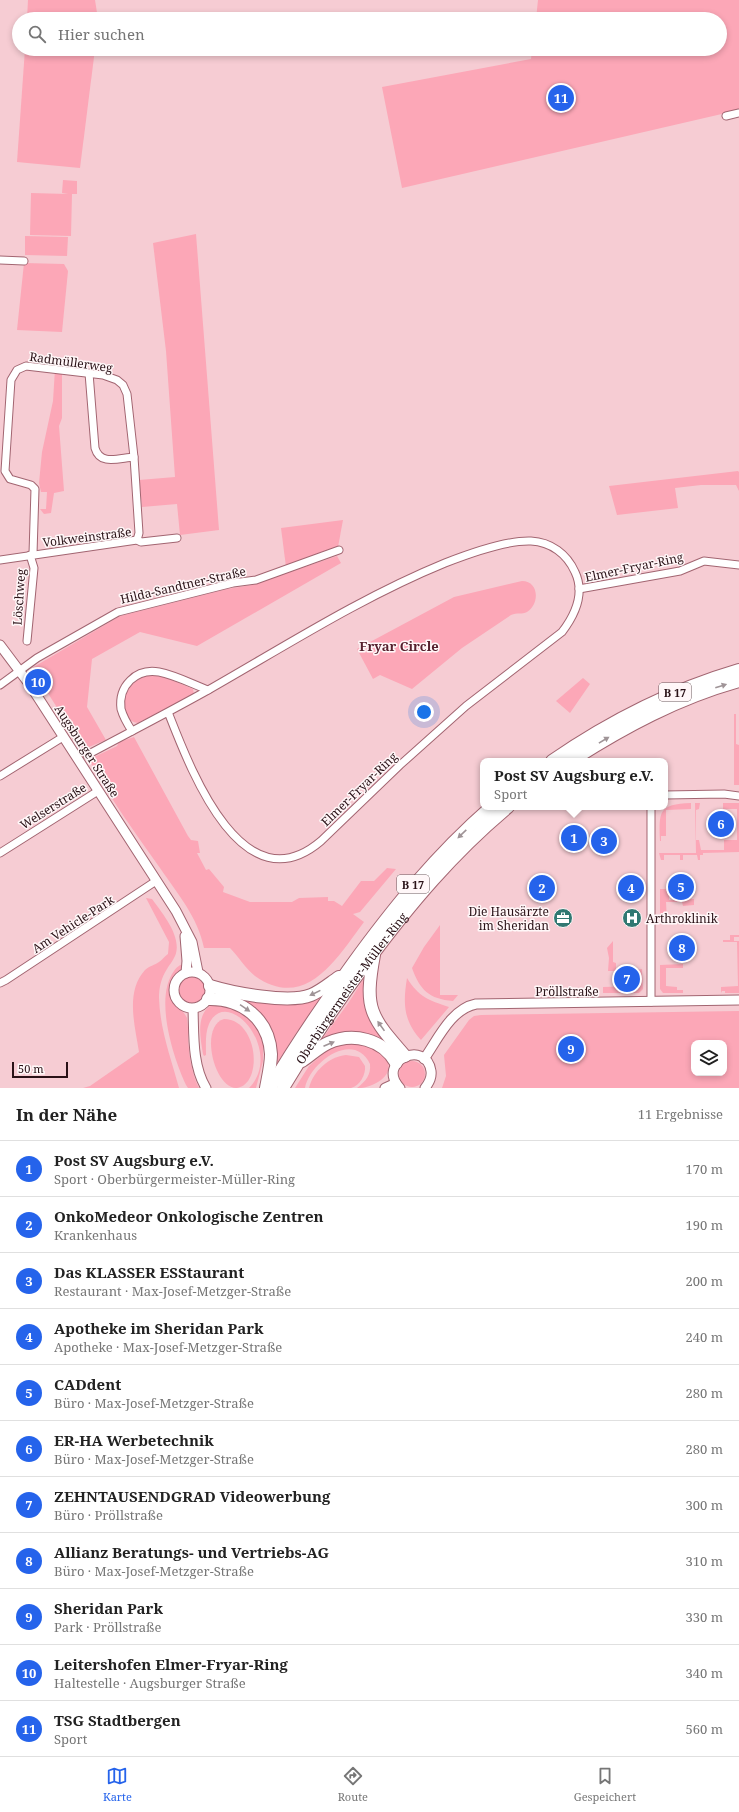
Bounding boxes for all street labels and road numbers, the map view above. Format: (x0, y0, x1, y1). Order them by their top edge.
street label: Radmüllerweg (28, 348, 114, 376)
street label: Volkweinstraße (42, 523, 132, 551)
street label: Elmer-Fryar-Ring (583, 548, 685, 586)
street label: Hilda-Sandtner-Straße (119, 562, 247, 608)
street label: Löschweg (9, 568, 29, 626)
road number: B 17 (659, 683, 691, 701)
street label: Augsburger Straße (51, 701, 123, 801)
street label: Elmer-Fryar-Ring (317, 748, 401, 830)
street label: Welserstraße (16, 779, 90, 833)
road number: B 17 (397, 875, 429, 893)
street label: Am Vehicle-Park (29, 891, 118, 957)
street label: Oberbürgermeister-Müller-Ring (291, 908, 411, 1067)
street label: Pröllstraße (535, 983, 599, 1000)

